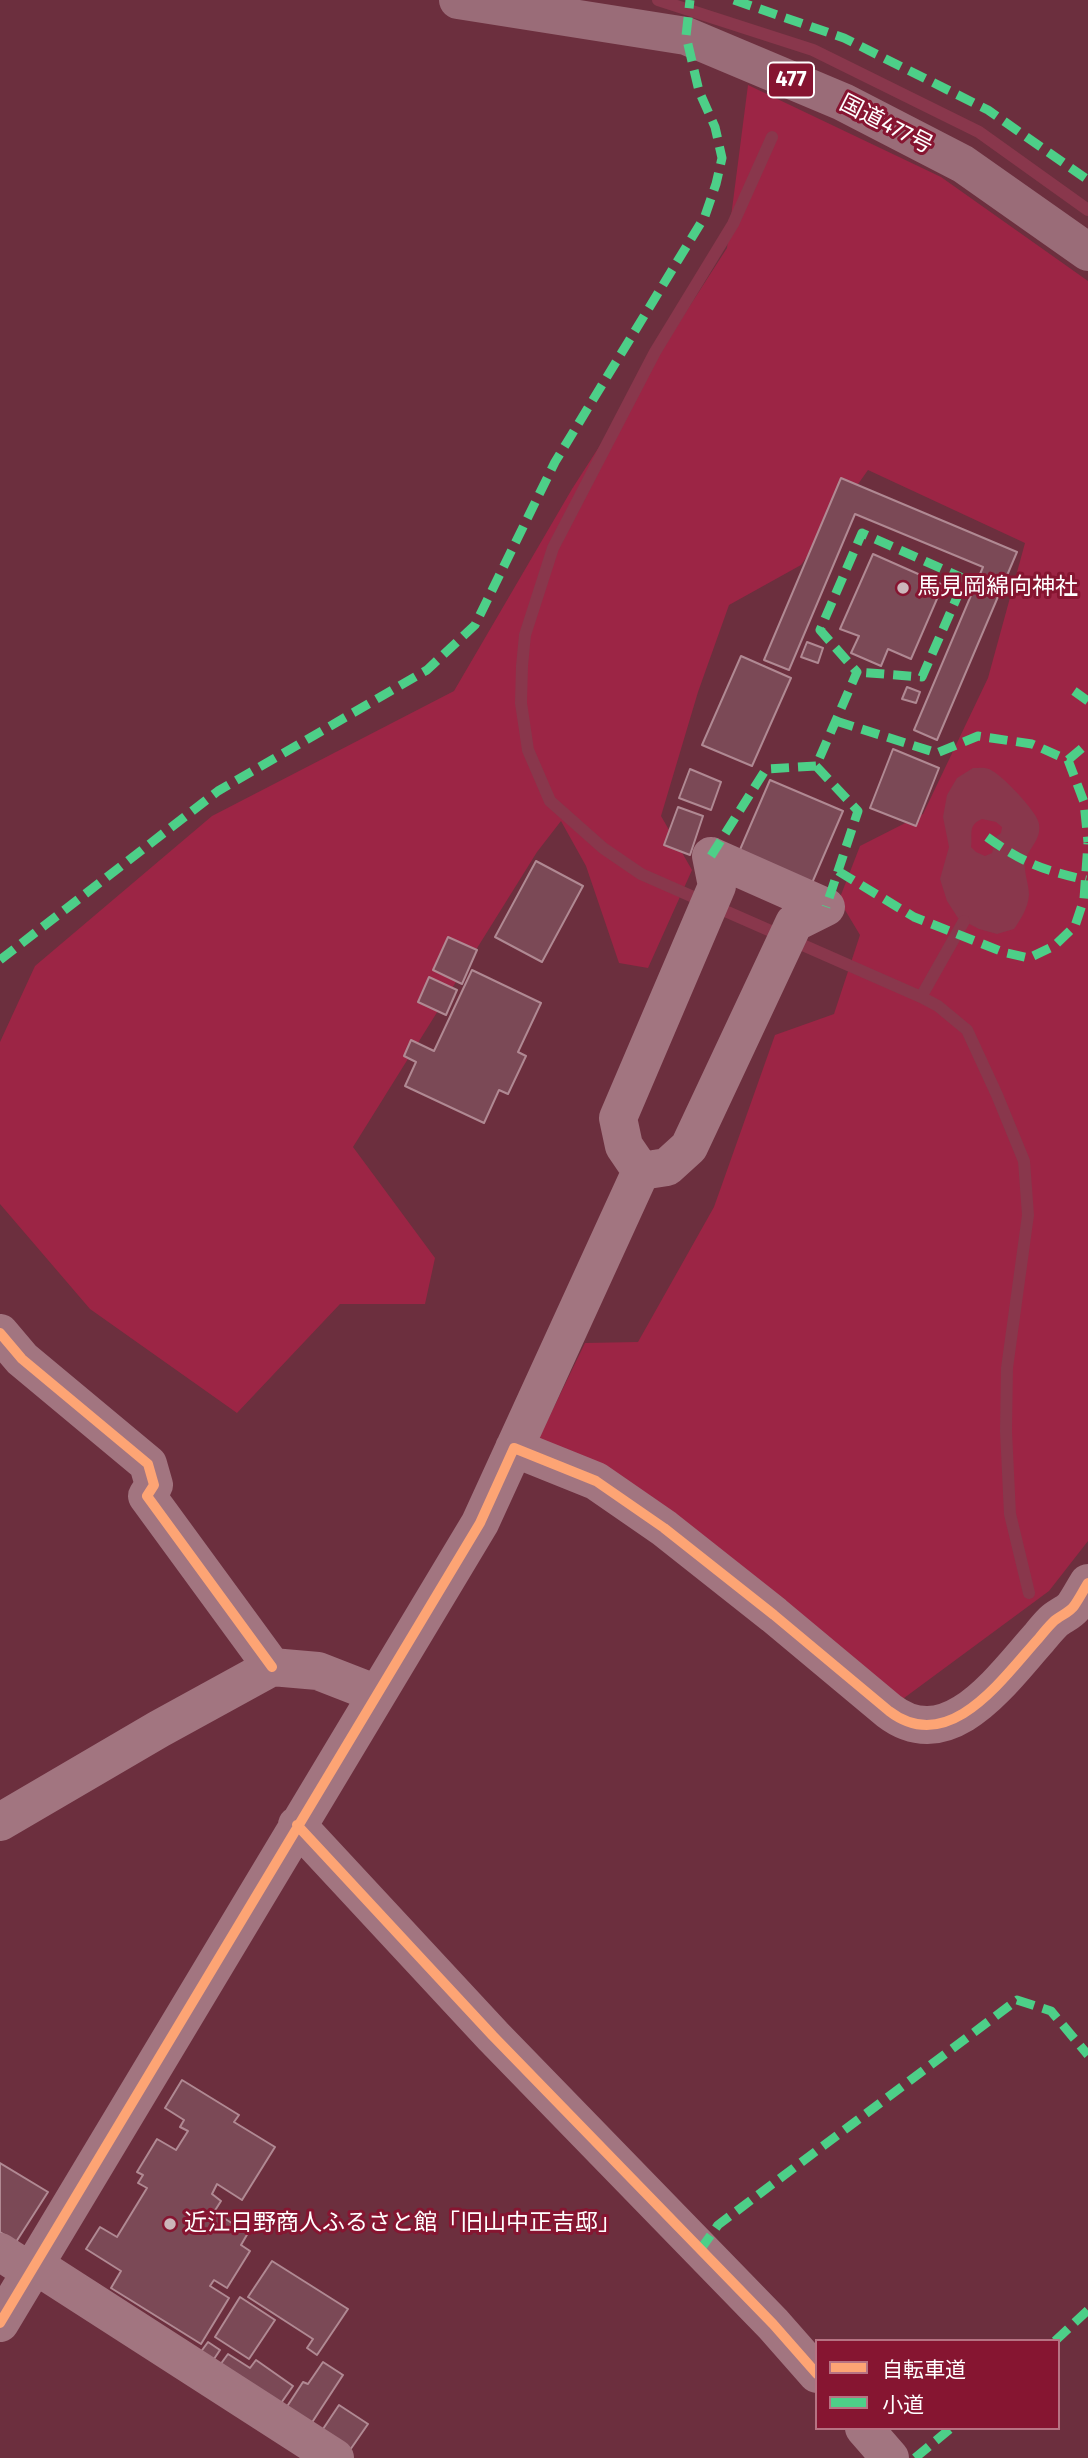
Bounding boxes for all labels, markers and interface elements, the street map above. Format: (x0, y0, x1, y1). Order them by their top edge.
road number: 477 (768, 62, 814, 98)
street label: 国道477号 (835, 90, 937, 160)
place label: 馬見岡綿向神社 (917, 574, 1078, 602)
marker: 馬見岡綿向神社 (895, 580, 911, 596)
place label: 近江日野商人ふるさと館「旧山中正吉邸」 (184, 2210, 621, 2238)
marker: 近江日野商人ふるさと館「旧山中正吉邸」 (162, 2216, 178, 2232)
legend (815, 2339, 1060, 2430)
text: 自転車道 (882, 2357, 966, 2383)
text: 小道 (882, 2392, 924, 2418)

